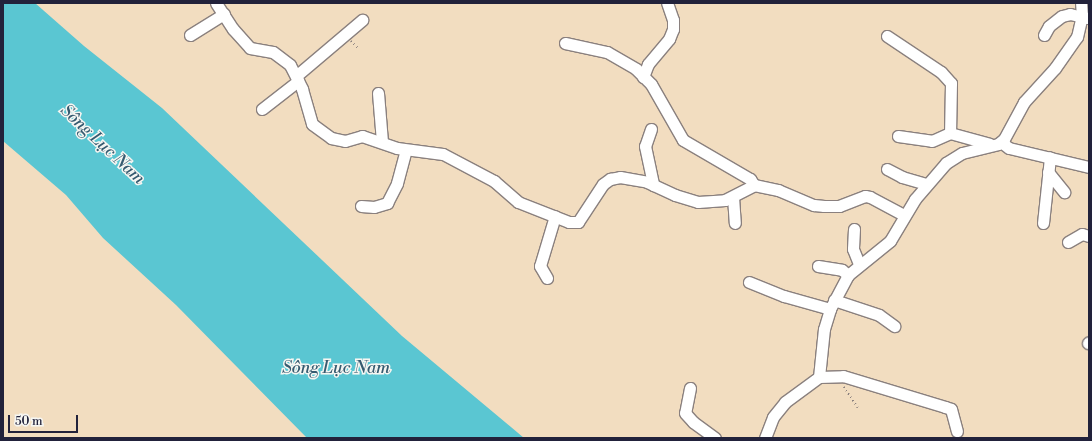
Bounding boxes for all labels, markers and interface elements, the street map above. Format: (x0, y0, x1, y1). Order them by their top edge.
water label: Sông Lục Nam (56, 101, 148, 189)
water label: Sông Lục Nam (282, 359, 390, 379)
scale bar (10, 407, 80, 433)
text: 50 m (15, 414, 43, 429)

